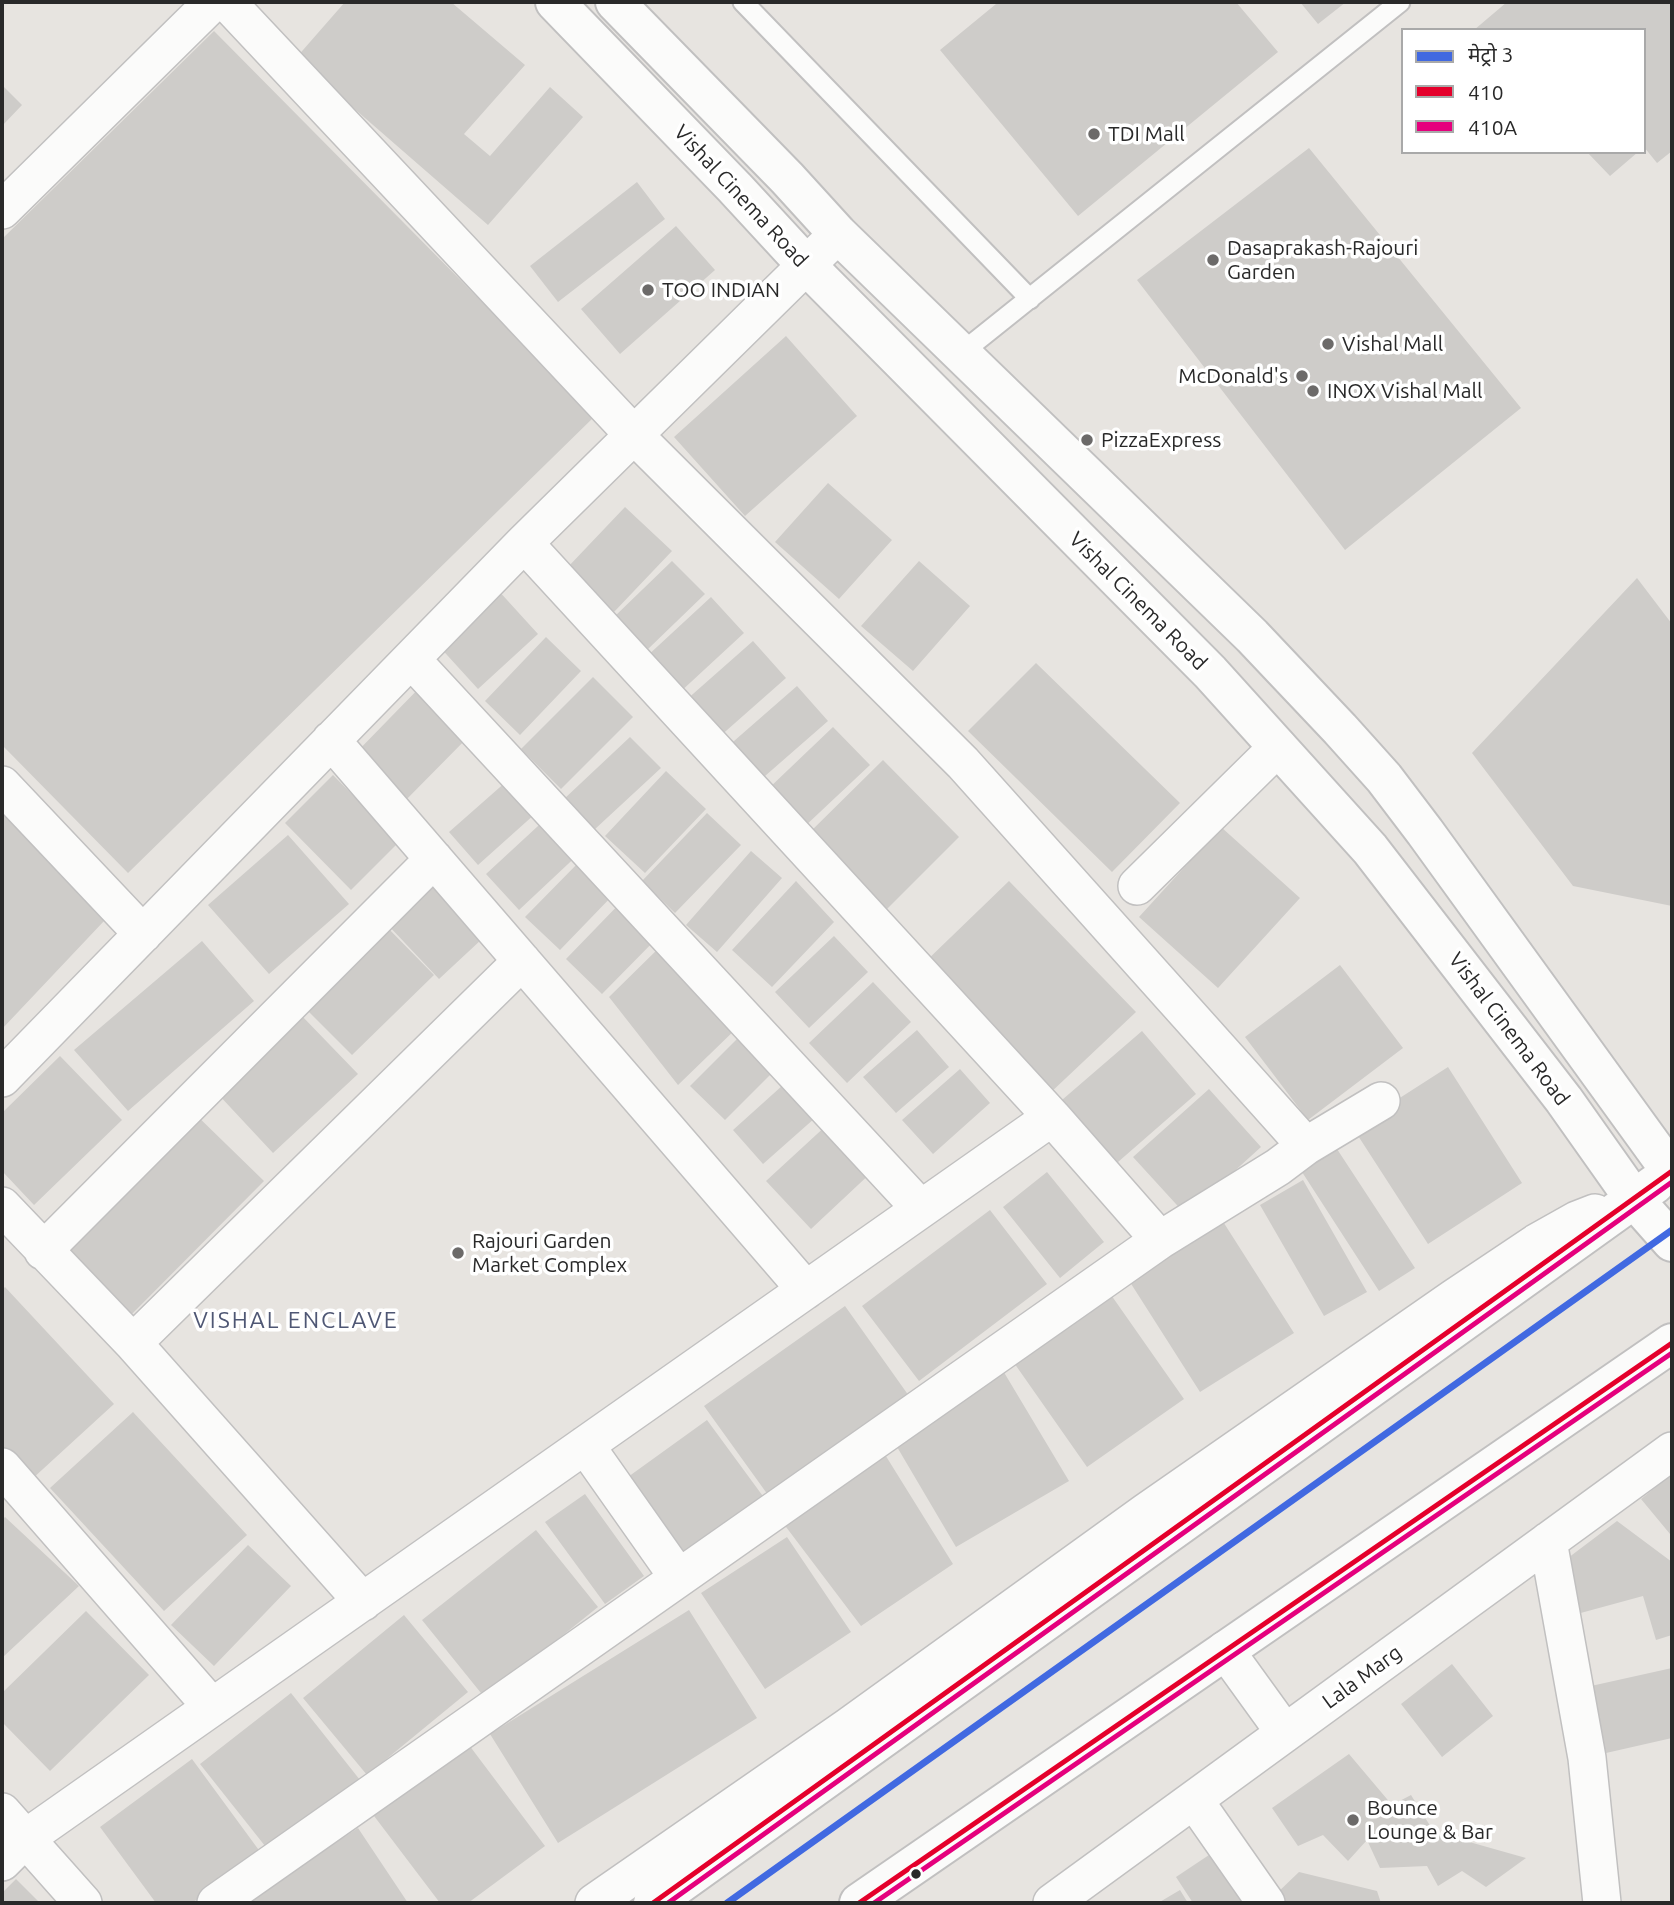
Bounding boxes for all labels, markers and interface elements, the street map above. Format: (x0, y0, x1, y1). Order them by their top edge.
legend (1401, 28, 1646, 154)
text: मेट्रो 3 (1468, 42, 1513, 66)
text: 410 (1468, 80, 1504, 104)
text: 410A (1468, 115, 1517, 139)
street label: Vishal Cinema Road (669, 120, 813, 272)
place label: TDI Mall (1108, 121, 1185, 147)
marker: TDI Mall (1086, 126, 1102, 142)
place label: Dasaprakash-Rajouri Garden (1227, 235, 1418, 285)
marker: Dasaprakash-Rajouri Garden (1205, 252, 1221, 268)
place label: TOO INDIAN (662, 277, 780, 303)
marker: TOO INDIAN (640, 282, 656, 298)
place label: Vishal Mall (1342, 331, 1443, 357)
marker: Vishal Mall (1320, 336, 1336, 352)
place label: McDonald's (1178, 363, 1288, 389)
marker: McDonald's (1294, 368, 1310, 384)
place label: INOX Vishal Mall (1327, 378, 1482, 404)
marker: INOX Vishal Mall (1305, 383, 1321, 399)
place label: PizzaExpress (1101, 427, 1221, 453)
marker: PizzaExpress (1079, 432, 1095, 448)
street label: Vishal Cinema Road (1064, 527, 1212, 675)
street label: Vishal Cinema Road (1443, 948, 1575, 1110)
place label: Rajouri Garden Market Complex (472, 1228, 627, 1278)
marker: Rajouri Garden Market Complex (450, 1245, 466, 1261)
district label: VISHAL ENCLAVE (195, 1306, 397, 1334)
street label: Lala Marg (1317, 1640, 1407, 1714)
place label: Bounce Lounge & Bar (1367, 1795, 1493, 1845)
marker: Bounce Lounge & Bar (1345, 1812, 1361, 1828)
unlabelled marker (909, 1867, 923, 1881)

